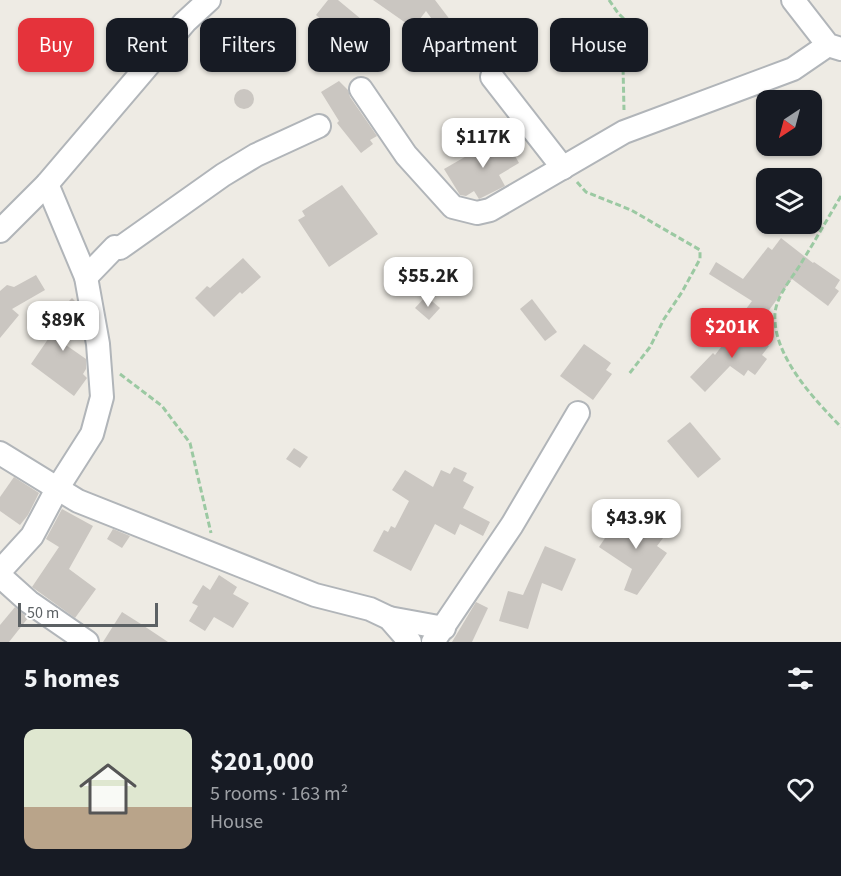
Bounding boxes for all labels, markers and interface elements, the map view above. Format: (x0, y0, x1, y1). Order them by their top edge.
chip: Buy (18, 18, 94, 72)
chip: Rent (106, 18, 188, 72)
chip: Filters (200, 18, 296, 72)
chip: New (308, 18, 390, 72)
chip: Apartment (402, 18, 538, 72)
chip: House (550, 18, 648, 72)
north arrow (756, 90, 822, 156)
map controls (756, 90, 822, 234)
pin: $117K (441, 118, 525, 169)
text: $117K (456, 123, 510, 151)
button: layers (756, 168, 822, 234)
pin: $55.2K (379, 257, 477, 308)
text: $55.2K (398, 262, 458, 290)
pin: $89K (27, 301, 99, 352)
text: $89K (41, 306, 85, 334)
pin: $201K (690, 308, 774, 359)
text: $201K (705, 313, 759, 341)
pin: $43.9K (587, 499, 685, 550)
text: $43.9K (606, 504, 666, 532)
scale bar (18, 600, 158, 628)
text: 50 m (27, 602, 59, 624)
text: 5 homes (24, 660, 119, 697)
icon: filters (784, 662, 817, 695)
text: $201,000 (210, 743, 314, 780)
icon: home (72, 753, 144, 825)
icon: heart (784, 773, 817, 806)
text: 5 rooms · 163 m² (210, 780, 348, 808)
text: House (210, 808, 263, 836)

